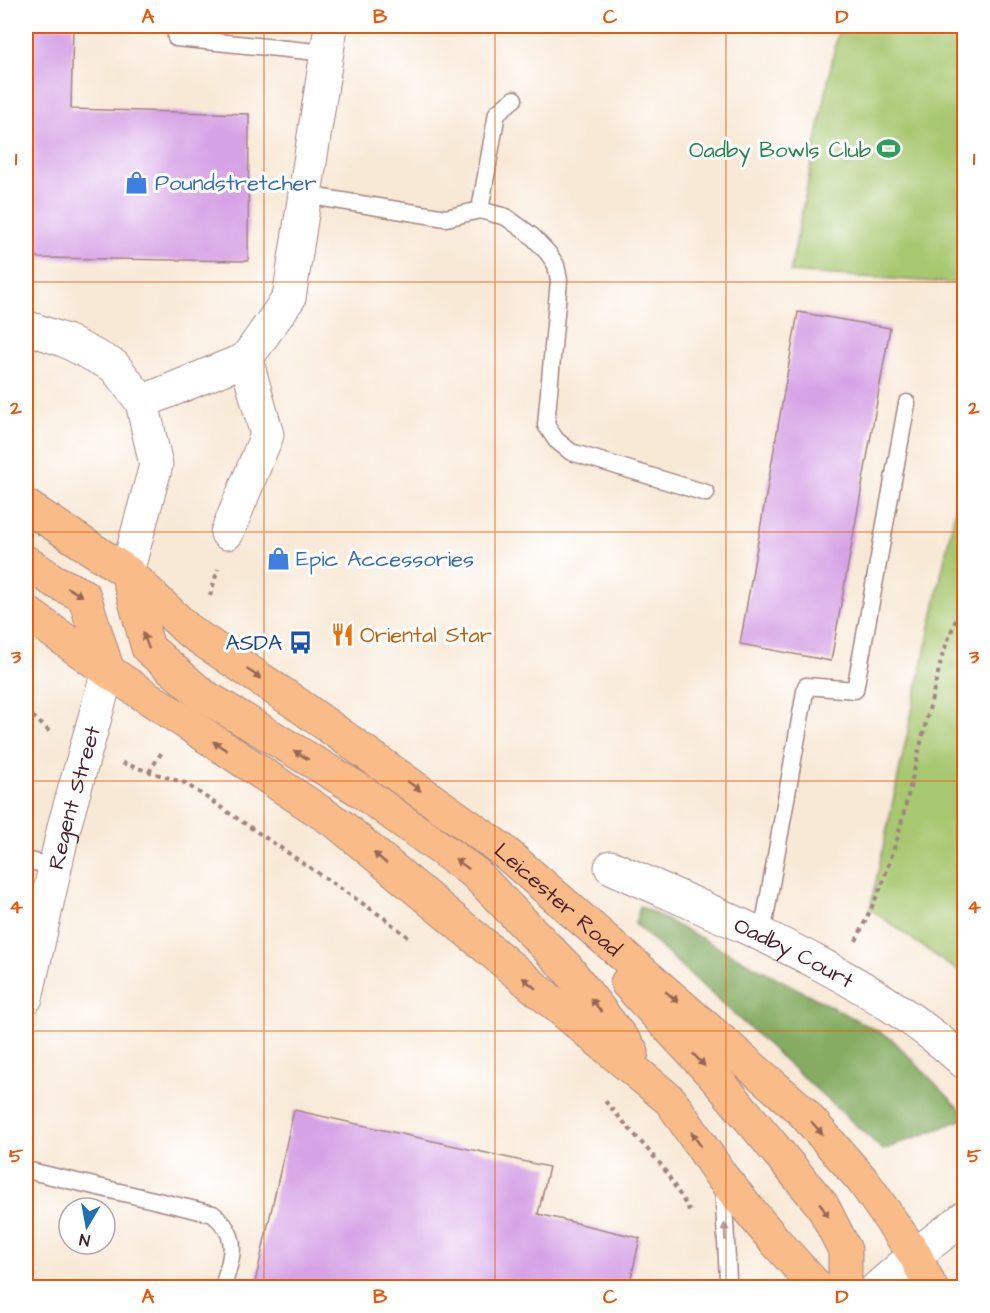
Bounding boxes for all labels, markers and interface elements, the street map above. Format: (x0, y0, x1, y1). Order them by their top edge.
text: A (142, 3, 155, 31)
text: B (373, 3, 388, 31)
text: C (603, 3, 618, 31)
text: D (836, 3, 849, 31)
place label: Oadby Bowls Club (689, 135, 871, 167)
sports icon: Oadby Bowls Club (876, 136, 902, 162)
text: 1 (15, 145, 18, 173)
text: 1 (973, 145, 976, 173)
place label: Poundstretcher (155, 168, 317, 199)
shop icon: Poundstretcher (124, 169, 150, 195)
text: 2 (9, 394, 22, 422)
text: 2 (967, 394, 980, 422)
place label: Epic Accessories (296, 544, 474, 575)
shop icon: Epic Accessories (265, 545, 291, 571)
one-way arrow (67, 587, 84, 597)
place label: Oriental Star (360, 620, 492, 651)
restaurant icon: Oriental Star (329, 621, 355, 647)
place label: ASDA (225, 628, 282, 659)
bus stop icon: ASDA (287, 629, 313, 655)
one-way arrow (141, 631, 151, 649)
text: 3 (10, 643, 22, 671)
text: 3 (968, 643, 980, 671)
one-way arrow (246, 668, 262, 679)
street label: Regent Street (41, 722, 109, 873)
one-way arrow (212, 741, 228, 752)
one-way arrow (292, 750, 309, 760)
one-way arrow (406, 779, 421, 791)
street label: Leicester Road (487, 836, 628, 964)
one-way arrow (372, 851, 388, 864)
one-way arrow (455, 858, 471, 870)
text: 4 (9, 893, 23, 921)
text: 4 (967, 893, 981, 921)
street label: Oadby Court (729, 910, 859, 997)
one-way arrow (522, 977, 537, 990)
one-way arrow (664, 990, 679, 1003)
one-way arrow (591, 998, 603, 1013)
one-way arrow (692, 1052, 705, 1067)
one-way arrow (810, 1120, 823, 1136)
one-way arrow (691, 1131, 702, 1148)
text: 5 (9, 1142, 24, 1170)
text: 5 (967, 1142, 982, 1170)
north arrow (57, 1196, 117, 1256)
one-way arrow (818, 1202, 829, 1218)
one-way arrow (721, 1223, 730, 1242)
text: N (78, 1228, 91, 1251)
text: A (142, 1283, 155, 1311)
text: B (373, 1283, 388, 1311)
text: C (603, 1283, 618, 1311)
text: D (836, 1283, 849, 1311)

